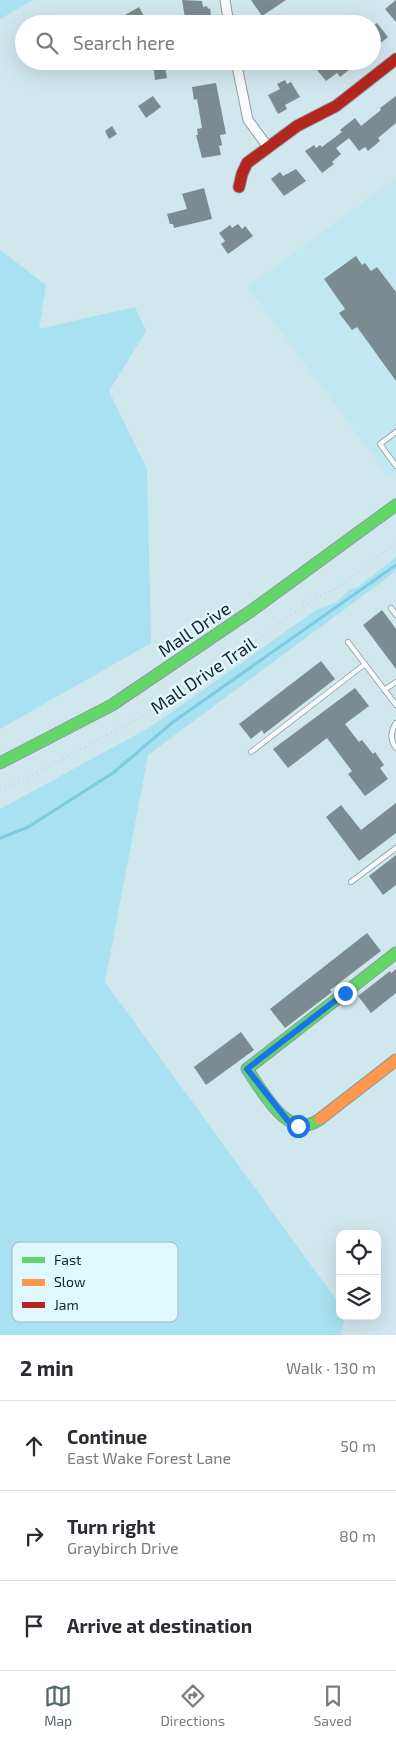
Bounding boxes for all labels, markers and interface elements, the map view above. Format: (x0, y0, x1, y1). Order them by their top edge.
search box (15, 15, 381, 70)
icon: search (33, 29, 61, 57)
text: Search here (73, 31, 175, 54)
street label: Mall Drive (154, 597, 234, 661)
street label: Mall Drive Trail (146, 631, 260, 718)
route end (334, 982, 357, 1005)
route start (287, 1115, 310, 1138)
map controls (336, 1230, 381, 1320)
button: locate (336, 1230, 381, 1275)
legend (12, 1242, 178, 1322)
text: Fast (54, 1251, 81, 1268)
text: Slow (54, 1273, 86, 1290)
button: layers (336, 1275, 381, 1320)
text: Jam (54, 1296, 79, 1313)
text: 2 min (20, 1355, 74, 1380)
text: Walk · 130 m (286, 1358, 376, 1377)
text: Continue (67, 1425, 147, 1448)
icon: ahead (20, 1432, 48, 1460)
text: 50 m (340, 1436, 376, 1455)
text: East Wake Forest Lane (67, 1448, 231, 1467)
text: Turn right (67, 1515, 155, 1538)
icon: right (20, 1522, 48, 1550)
text: 80 m (339, 1526, 376, 1545)
text: Graybirch Drive (67, 1538, 179, 1557)
icon: arrive (20, 1612, 48, 1640)
text: Arrive at destination (67, 1614, 252, 1637)
tab: Map (44, 1682, 72, 1729)
tab: Directions (161, 1682, 225, 1729)
tab: Saved (313, 1682, 352, 1729)

